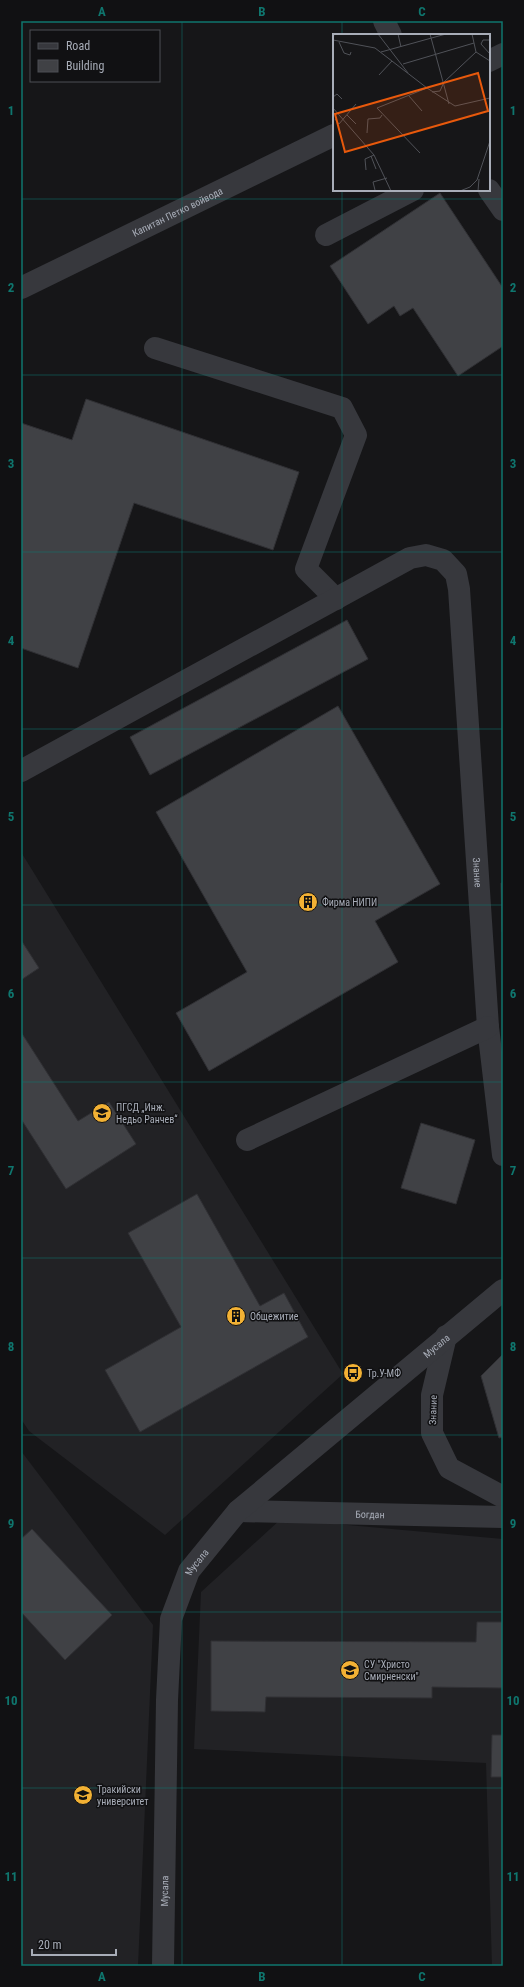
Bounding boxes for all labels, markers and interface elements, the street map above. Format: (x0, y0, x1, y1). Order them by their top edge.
text: A (98, 4, 106, 19)
text: B (258, 4, 266, 19)
text: C (418, 4, 426, 19)
legend (30, 30, 160, 82)
inset map (333, 34, 490, 191)
text: Road (66, 39, 90, 53)
text: Building (66, 59, 104, 73)
text: 1 (8, 103, 14, 118)
text: 1 (510, 103, 516, 118)
street label: Капитан Петко войвода (130, 185, 224, 238)
text: 2 (8, 280, 15, 295)
text: 2 (510, 280, 517, 295)
text: 3 (8, 456, 14, 471)
text: 3 (510, 456, 516, 471)
text: 4 (8, 633, 15, 648)
text: 4 (510, 633, 517, 648)
text: 5 (8, 809, 15, 824)
text: 5 (510, 809, 517, 824)
street label: Знание (471, 857, 484, 888)
building icon: Фирма НИПИ (297, 891, 319, 913)
place label: Фирма НИПИ (322, 896, 377, 908)
text: 6 (8, 986, 15, 1001)
text: 6 (510, 986, 517, 1001)
school or university icon: ПГСД „Инж. Недьо Ранчев“ (91, 1102, 113, 1124)
place label: ПГСД „Инж. Недьо Ранчев“ (116, 1102, 178, 1125)
text: 7 (8, 1163, 15, 1178)
text: 7 (510, 1163, 517, 1178)
building icon: Общежитие (225, 1305, 247, 1327)
place label: Общежитие (250, 1311, 299, 1322)
street label: Мусала (421, 1331, 452, 1360)
text: 8 (8, 1339, 14, 1354)
text: 8 (510, 1339, 516, 1354)
bus stop icon: Тр.У-МФ (342, 1362, 364, 1384)
place label: Тр.У-МФ (367, 1367, 401, 1379)
street label: Знание (427, 1395, 439, 1425)
street label: Богдан (355, 1508, 385, 1520)
text: 9 (8, 1516, 14, 1531)
text: 9 (510, 1516, 516, 1531)
street label: Мусала (182, 1546, 211, 1577)
school or university icon: СУ "Христо Смирненски" (339, 1659, 361, 1681)
place label: СУ "Христо Смирненски" (364, 1659, 419, 1682)
text: 10 (4, 1693, 18, 1708)
text: 10 (506, 1693, 520, 1708)
school or university icon: Тракийски университет (72, 1784, 94, 1806)
place label: Тракийски университет (97, 1784, 148, 1807)
text: 11 (4, 1869, 18, 1884)
text: 11 (506, 1869, 520, 1884)
street label: Мусала (158, 1875, 170, 1907)
scale bar (32, 1931, 116, 1957)
text: 20 m (38, 1938, 62, 1952)
text: A (98, 1969, 106, 1984)
text: B (258, 1969, 266, 1984)
text: C (418, 1969, 426, 1984)

